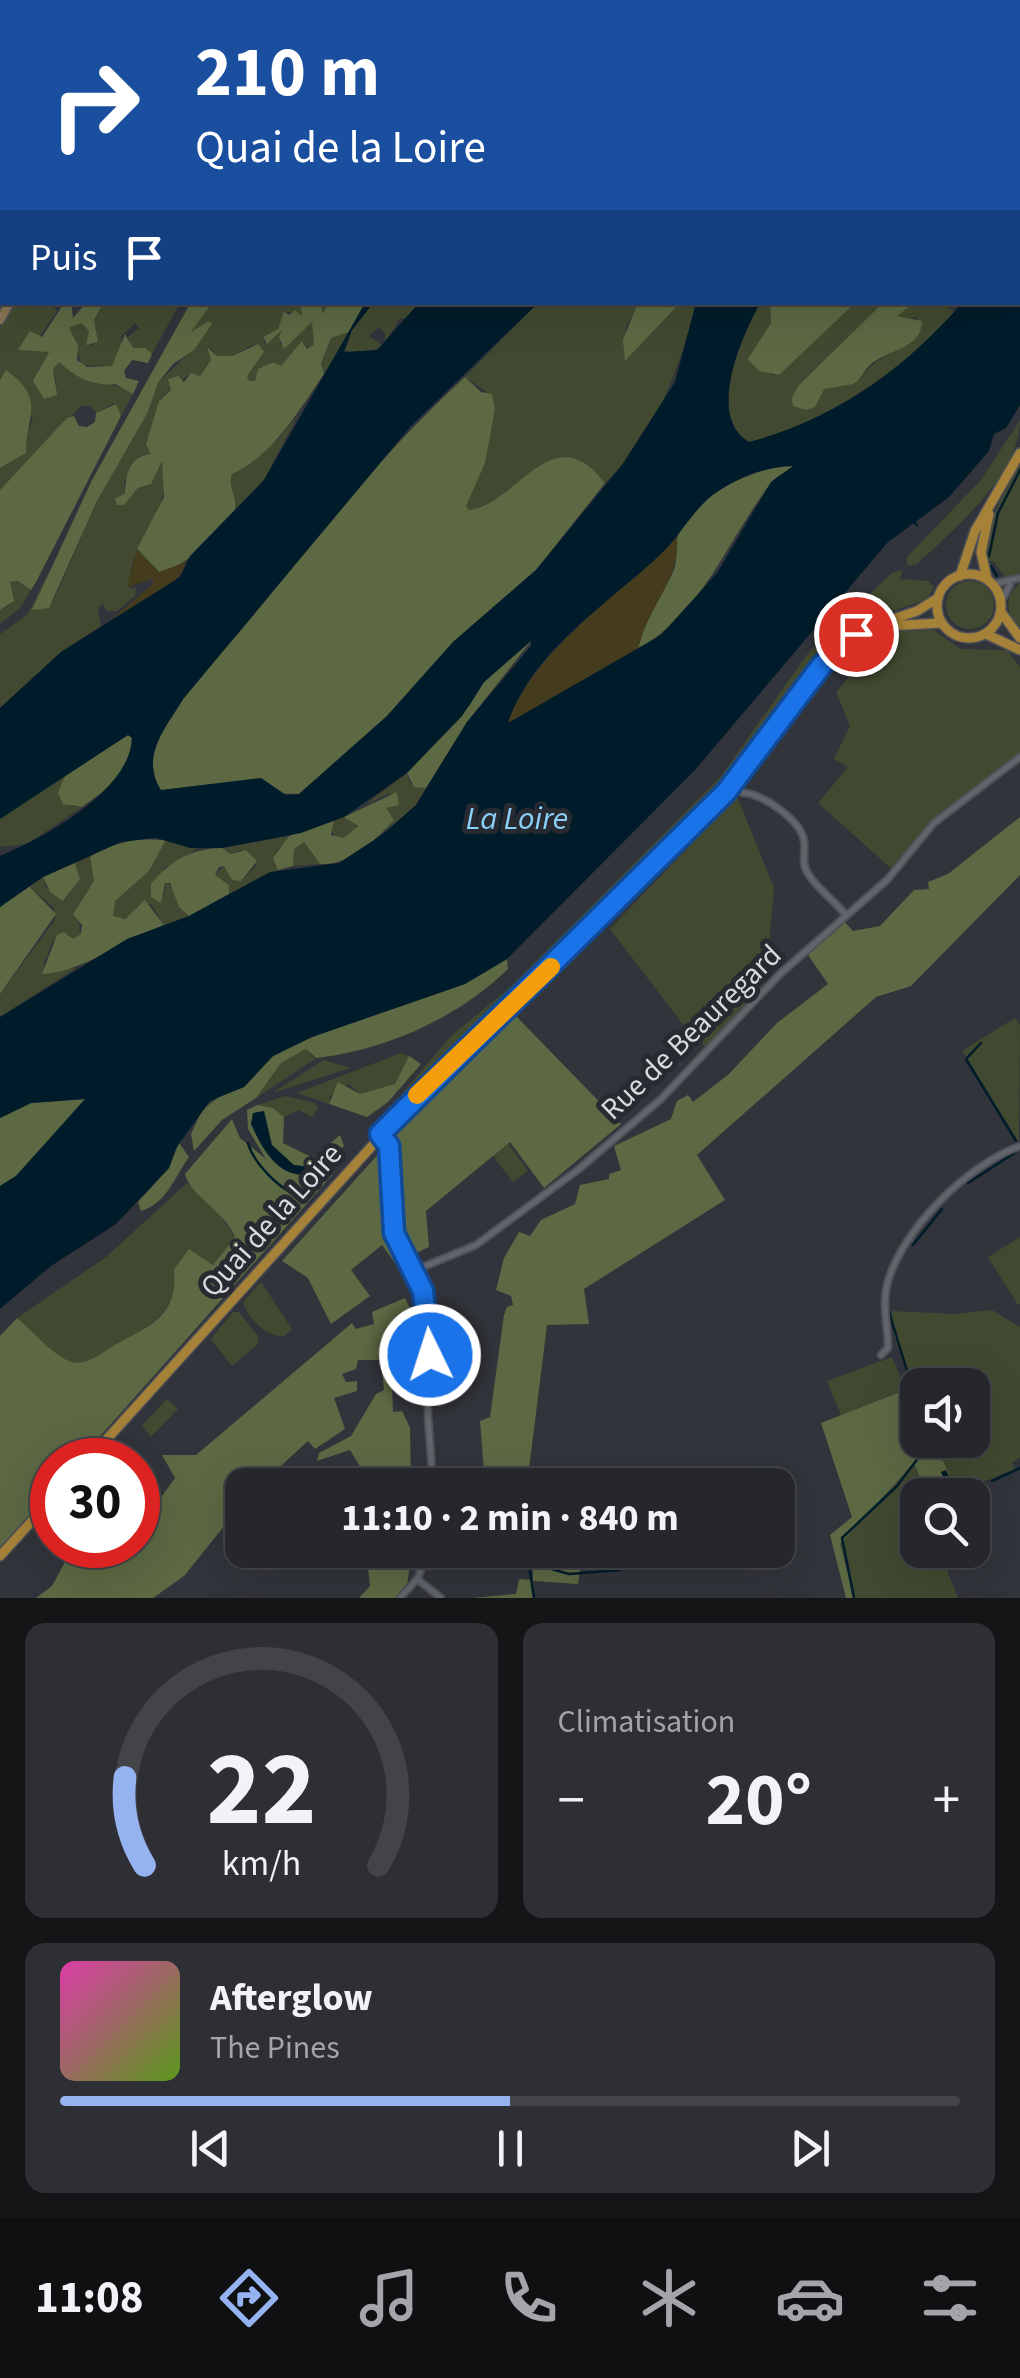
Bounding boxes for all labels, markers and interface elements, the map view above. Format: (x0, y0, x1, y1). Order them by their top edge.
text: 210 m (195, 23, 380, 123)
icon: right (30, 40, 160, 170)
text: Quai de la Loire (195, 116, 486, 180)
icon: arrive (117, 230, 172, 285)
text: Puis (30, 231, 97, 285)
pin (814, 592, 899, 677)
icon: arrive (829, 607, 884, 662)
water label: La Loire (466, 796, 568, 842)
street label: Rue de Beauregard (591, 935, 791, 1130)
street label: Quai de la Loire (191, 1134, 352, 1307)
position arrow (378, 1303, 482, 1407)
map controls (900, 1368, 990, 1568)
button: sound (900, 1368, 990, 1458)
speed limit sign: 30 (30, 1438, 160, 1568)
button: search (900, 1478, 990, 1568)
text: 11:10 · 2 min · 840 m (341, 1491, 679, 1545)
text: Climatisation (558, 1699, 735, 1745)
text: 22 (206, 1717, 316, 1865)
text: 20° (705, 1747, 812, 1854)
text: − (558, 1762, 585, 1840)
text: + (933, 1762, 960, 1840)
text: km/h (222, 1838, 301, 1889)
text: Afterglow (210, 1971, 373, 2025)
text: The Pines (210, 2025, 340, 2071)
icon: previous (183, 2121, 238, 2176)
icon: pause (483, 2121, 538, 2176)
icon: next (783, 2121, 838, 2176)
icon: directions (214, 2263, 284, 2333)
icon: music (354, 2263, 424, 2333)
icon: phone (494, 2263, 564, 2333)
icon: climate (634, 2263, 704, 2333)
icon: car (775, 2263, 845, 2333)
icon: filters (915, 2263, 985, 2333)
text: 11:08 (35, 2266, 144, 2330)

